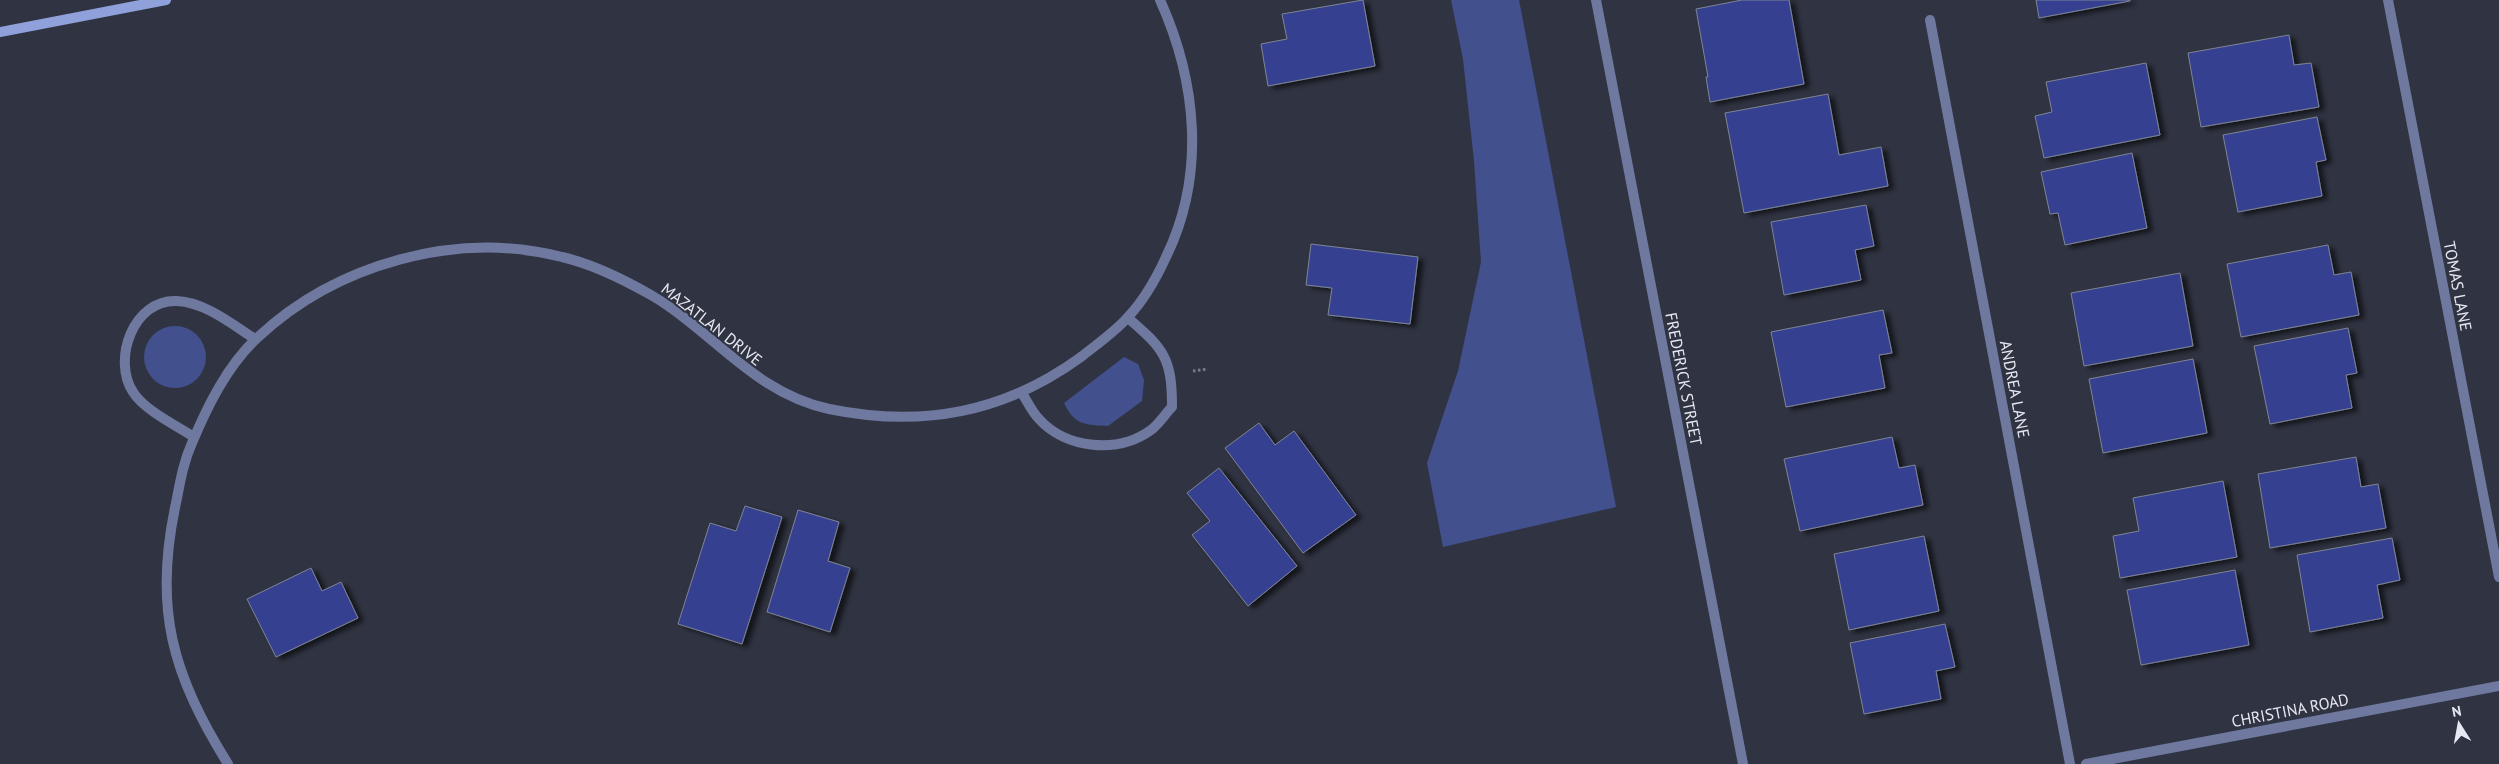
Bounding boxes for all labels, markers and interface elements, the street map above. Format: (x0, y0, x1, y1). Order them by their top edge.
street label: TOMAS LANE (2440, 239, 2476, 333)
street label: MAZATLAN DRIVE (658, 278, 766, 370)
street label: FREDERICK STREET (1661, 311, 1707, 447)
street label: ANDREA LANE (1996, 339, 2034, 439)
street label: CHRISTINA ROAD (2230, 689, 2350, 731)
north arrow (2434, 699, 2484, 749)
text: N (2450, 702, 2463, 721)

